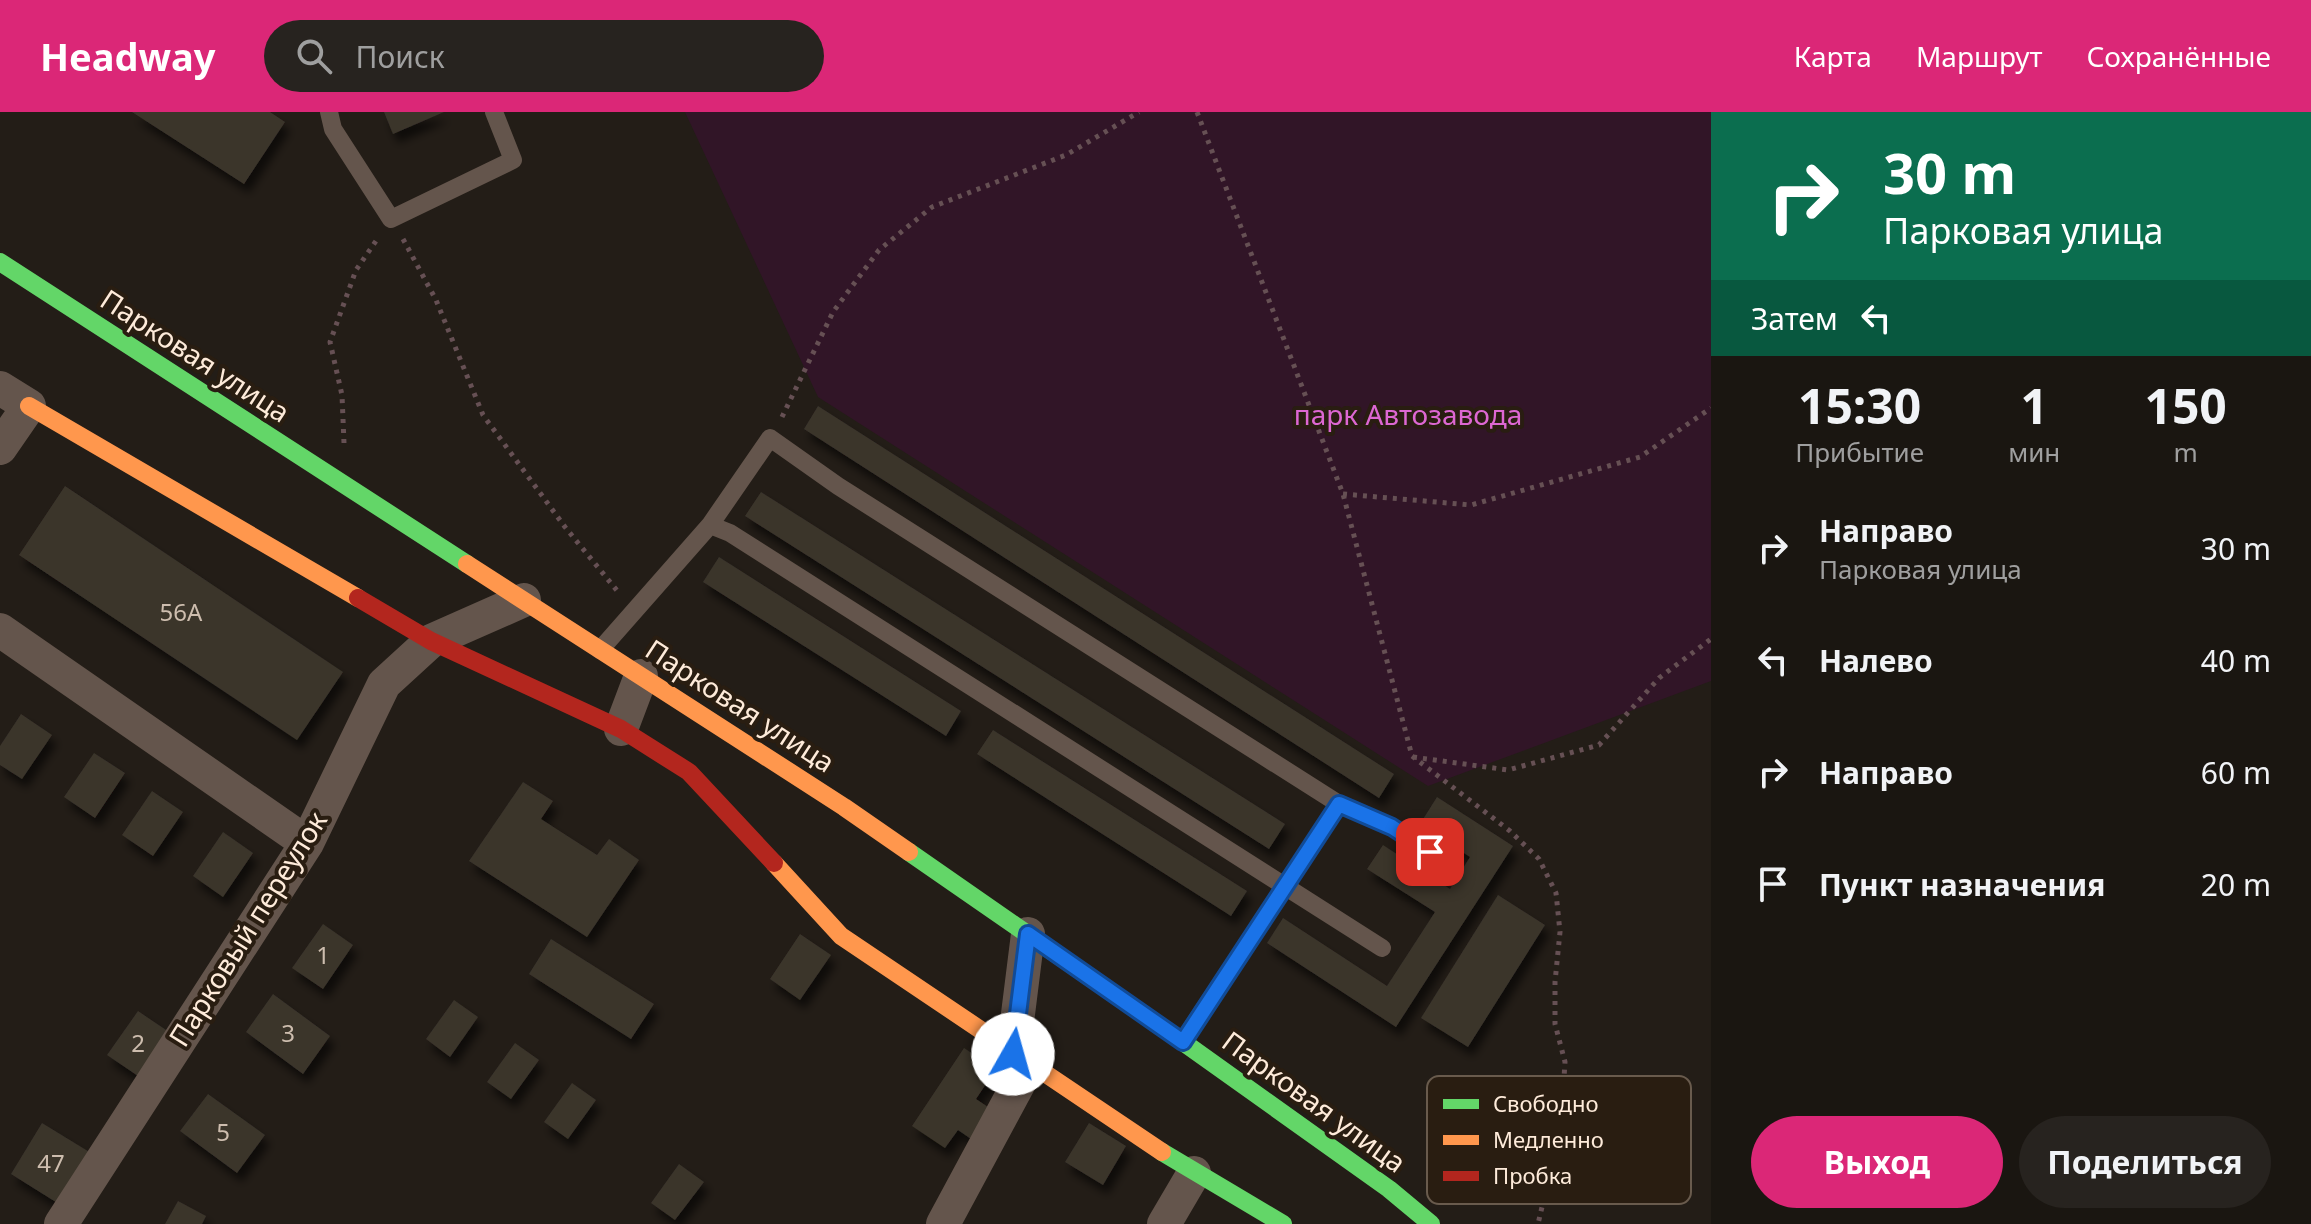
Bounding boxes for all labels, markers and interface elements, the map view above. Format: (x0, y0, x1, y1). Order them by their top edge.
search box (264, 20, 824, 92)
text: Headway (40, 30, 216, 82)
icon: search (292, 34, 336, 78)
text: Поиск (356, 36, 445, 77)
text: Карта (1794, 37, 1872, 75)
text: Маршрут (1916, 37, 2042, 75)
text: Сохранённые (2086, 37, 2271, 75)
text: 30 m (1883, 134, 2016, 210)
icon: right (1751, 144, 1855, 248)
text: Парковая улица (1883, 206, 2164, 255)
street label: Парковая улица (94, 280, 297, 431)
icon: left (1854, 296, 1898, 340)
text: Затем (1751, 298, 1838, 339)
text: 15:30 (1798, 373, 1921, 438)
text: 1 (2020, 373, 2048, 438)
text: 150 (2144, 373, 2227, 438)
park label: парк Автозавода (1294, 395, 1522, 433)
text: Прибытие (1795, 434, 1924, 470)
text: мин (2008, 434, 2060, 470)
text: m (2173, 434, 2198, 470)
text: Направо (1819, 510, 1953, 551)
icon: right (1751, 526, 1795, 570)
text: 30 m (2201, 528, 2271, 569)
text: Парковая улица (1819, 551, 2022, 587)
house number: 56А (160, 595, 203, 628)
street label: Парковая улица (639, 630, 842, 781)
icon: left (1751, 638, 1795, 682)
text: Налево (1819, 640, 1933, 681)
text: 40 m (2201, 640, 2271, 681)
icon: right (1751, 750, 1795, 794)
text: Направо (1819, 752, 1953, 793)
text: 60 m (2201, 752, 2271, 793)
street label: Парковый переулок (159, 804, 335, 1053)
pin (1396, 818, 1464, 886)
icon: arrive (1408, 830, 1452, 874)
icon: arrive (1751, 862, 1795, 906)
text: Пункт назначения (1819, 864, 2105, 905)
text: 20 m (2201, 864, 2271, 905)
house number: 1 (316, 938, 330, 971)
position arrow (971, 1012, 1055, 1096)
house number: 3 (281, 1016, 295, 1049)
street label: Парковая улица (1215, 1022, 1414, 1181)
house number: 2 (131, 1026, 145, 1059)
legend (1427, 1076, 1691, 1204)
text: Свободно (1493, 1088, 1598, 1118)
house number: 5 (216, 1115, 230, 1148)
button: Выход (1751, 1116, 2003, 1208)
button: Поделиться (2019, 1116, 2271, 1208)
text: Медленно (1493, 1124, 1604, 1154)
house number: 47 (37, 1146, 65, 1179)
text: Пробка (1493, 1160, 1572, 1190)

